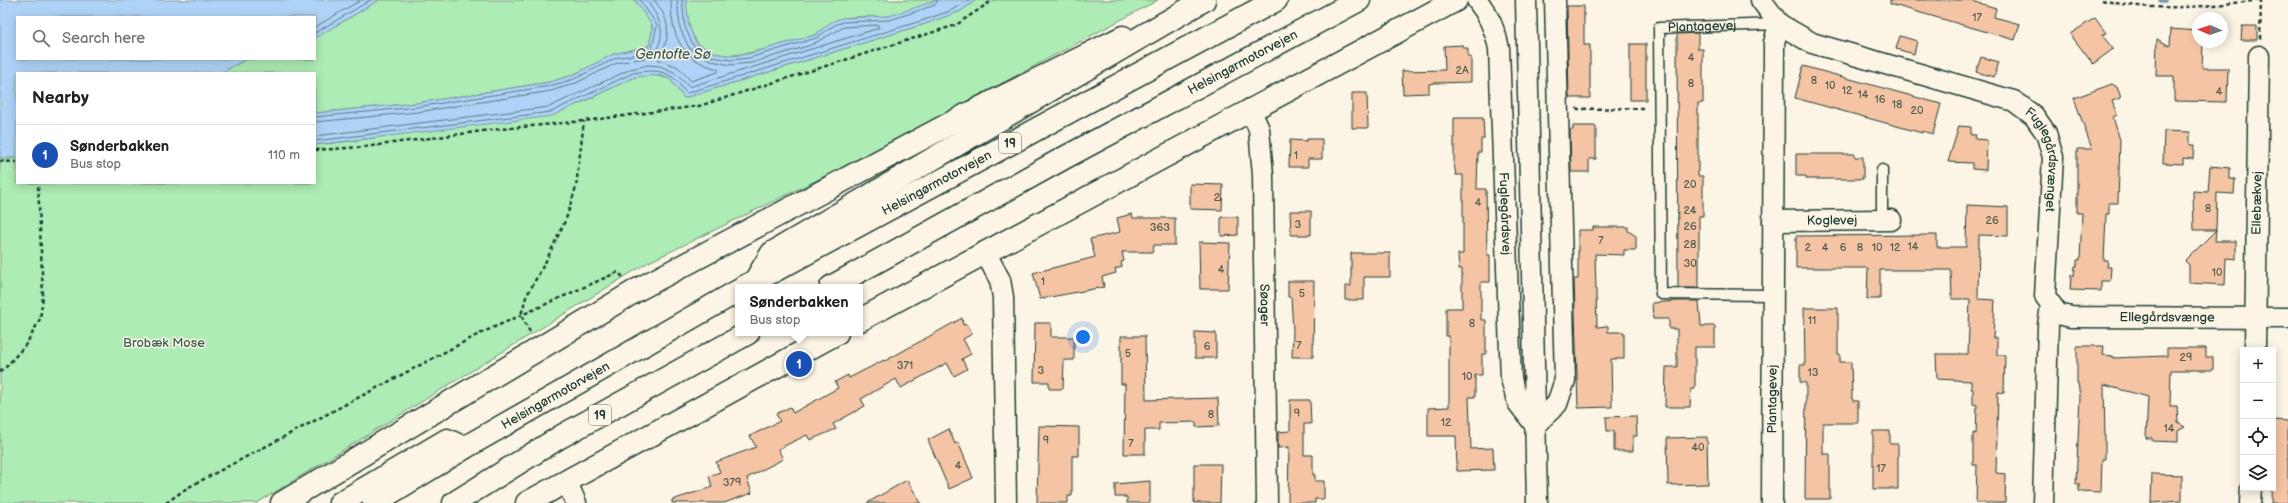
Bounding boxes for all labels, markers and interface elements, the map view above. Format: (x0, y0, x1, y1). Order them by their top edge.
house number: 17 (1972, 11, 1982, 24)
north arrow (2192, 12, 2228, 48)
search box (16, 16, 316, 60)
street label: Plantagevej (1667, 17, 1737, 36)
street label: Helsingørmotorvejen (1185, 26, 1300, 98)
icon: search (30, 27, 52, 49)
text: Search here (62, 29, 145, 48)
water label: Gentofte Sø (635, 46, 712, 63)
house number: 4 (1688, 51, 1695, 64)
house number: 2A (1455, 64, 1469, 77)
house number: 8 (1811, 74, 1817, 87)
house number: 8 (1688, 77, 1694, 90)
house number: 10 (1825, 79, 1836, 92)
house number: 12 (1842, 84, 1853, 97)
house number: 4 (2216, 85, 2223, 98)
text: Nearby (32, 88, 89, 108)
house number: 14 (1858, 88, 1869, 101)
house number: 16 (1875, 93, 1886, 106)
house number: 18 (1892, 98, 1902, 111)
house number: 20 (1911, 104, 1924, 117)
street label: Fuglegårdsvænget (2022, 104, 2061, 212)
road number: 19 (999, 133, 1021, 153)
text: Sønderbakken (70, 137, 169, 156)
text: 1 (42, 147, 48, 163)
text: 110 m (268, 147, 300, 163)
street label: Helsingørmotorvejen (879, 147, 994, 219)
house number: 1 (1294, 149, 1298, 162)
text: Bus stop (70, 156, 121, 172)
street label: Ellebækvej (2249, 171, 2265, 235)
street label: Fuglegårdsvej (1496, 172, 1515, 255)
house number: 20 (1684, 178, 1697, 191)
house number: 2 (1214, 191, 1221, 204)
house number: 4 (1475, 196, 1482, 209)
house number: 8 (2205, 202, 2211, 215)
house number: 24 (1683, 204, 1697, 217)
street label: Koglevej (1807, 212, 1857, 229)
house number: 26 (1985, 214, 1999, 227)
house number: 3 (1295, 218, 1302, 231)
house number: 26 (1683, 220, 1697, 233)
house number: 363 (1150, 221, 1170, 234)
house number: 7 (1598, 234, 1604, 247)
house number: 28 (1684, 238, 1696, 251)
house number: 14 (1908, 240, 1919, 253)
house number: 2 (1805, 241, 1812, 254)
house number: 4 (1822, 241, 1829, 254)
house number: 6 (1840, 241, 1847, 254)
house number: 8 (1857, 241, 1863, 254)
house number: 10 (1872, 241, 1883, 254)
house number: 12 (1890, 241, 1901, 254)
house number: 30 (1683, 257, 1697, 270)
house number: 4 (1218, 263, 1225, 276)
house number: 10 (2212, 266, 2223, 279)
house number: 1 (1041, 275, 1045, 288)
popup (735, 284, 863, 336)
street label: Søager (1256, 284, 1273, 327)
house number: 5 (1299, 287, 1305, 300)
text: Sønderbakken (749, 293, 849, 312)
street label: Ellegårdsvænge (2120, 309, 2215, 326)
text: Bus stop (749, 312, 800, 328)
house number: 11 (1808, 314, 1816, 327)
house number: 8 (1469, 317, 1475, 330)
your location (1073, 327, 1093, 347)
park label: Brobæk Mose (123, 335, 205, 351)
house number: 7 (1296, 339, 1302, 352)
house number: 6 (1204, 340, 1211, 353)
house number: 5 (1125, 347, 1131, 360)
map controls (2240, 347, 2276, 491)
button: + (2240, 347, 2276, 383)
pin: 1 (786, 349, 812, 379)
house number: 29 (2180, 351, 2192, 364)
street label: Helsingørmotorvejen (499, 358, 613, 433)
house number: 371 (897, 359, 913, 372)
house number: 3 (1038, 364, 1045, 377)
street label: Plantagevej (1764, 365, 1781, 433)
house number: 13 (1807, 366, 1819, 379)
house number: 10 (1462, 370, 1473, 383)
button: − (2240, 383, 2276, 419)
road number: 19 (589, 405, 611, 425)
house number: 9 (1294, 407, 1300, 420)
house number: 8 (1208, 408, 1214, 421)
house number: 12 (1441, 416, 1452, 429)
button: locate (2240, 419, 2276, 455)
house number: 14 (2164, 422, 2175, 435)
house number: 9 (1043, 434, 1049, 447)
house number: 7 (1128, 437, 1134, 450)
house number: 40 (1691, 441, 1705, 454)
button: layers (2240, 455, 2276, 491)
house number: 4 (955, 459, 962, 472)
house number: 17 (1876, 462, 1886, 475)
house number: 379 (723, 476, 741, 489)

